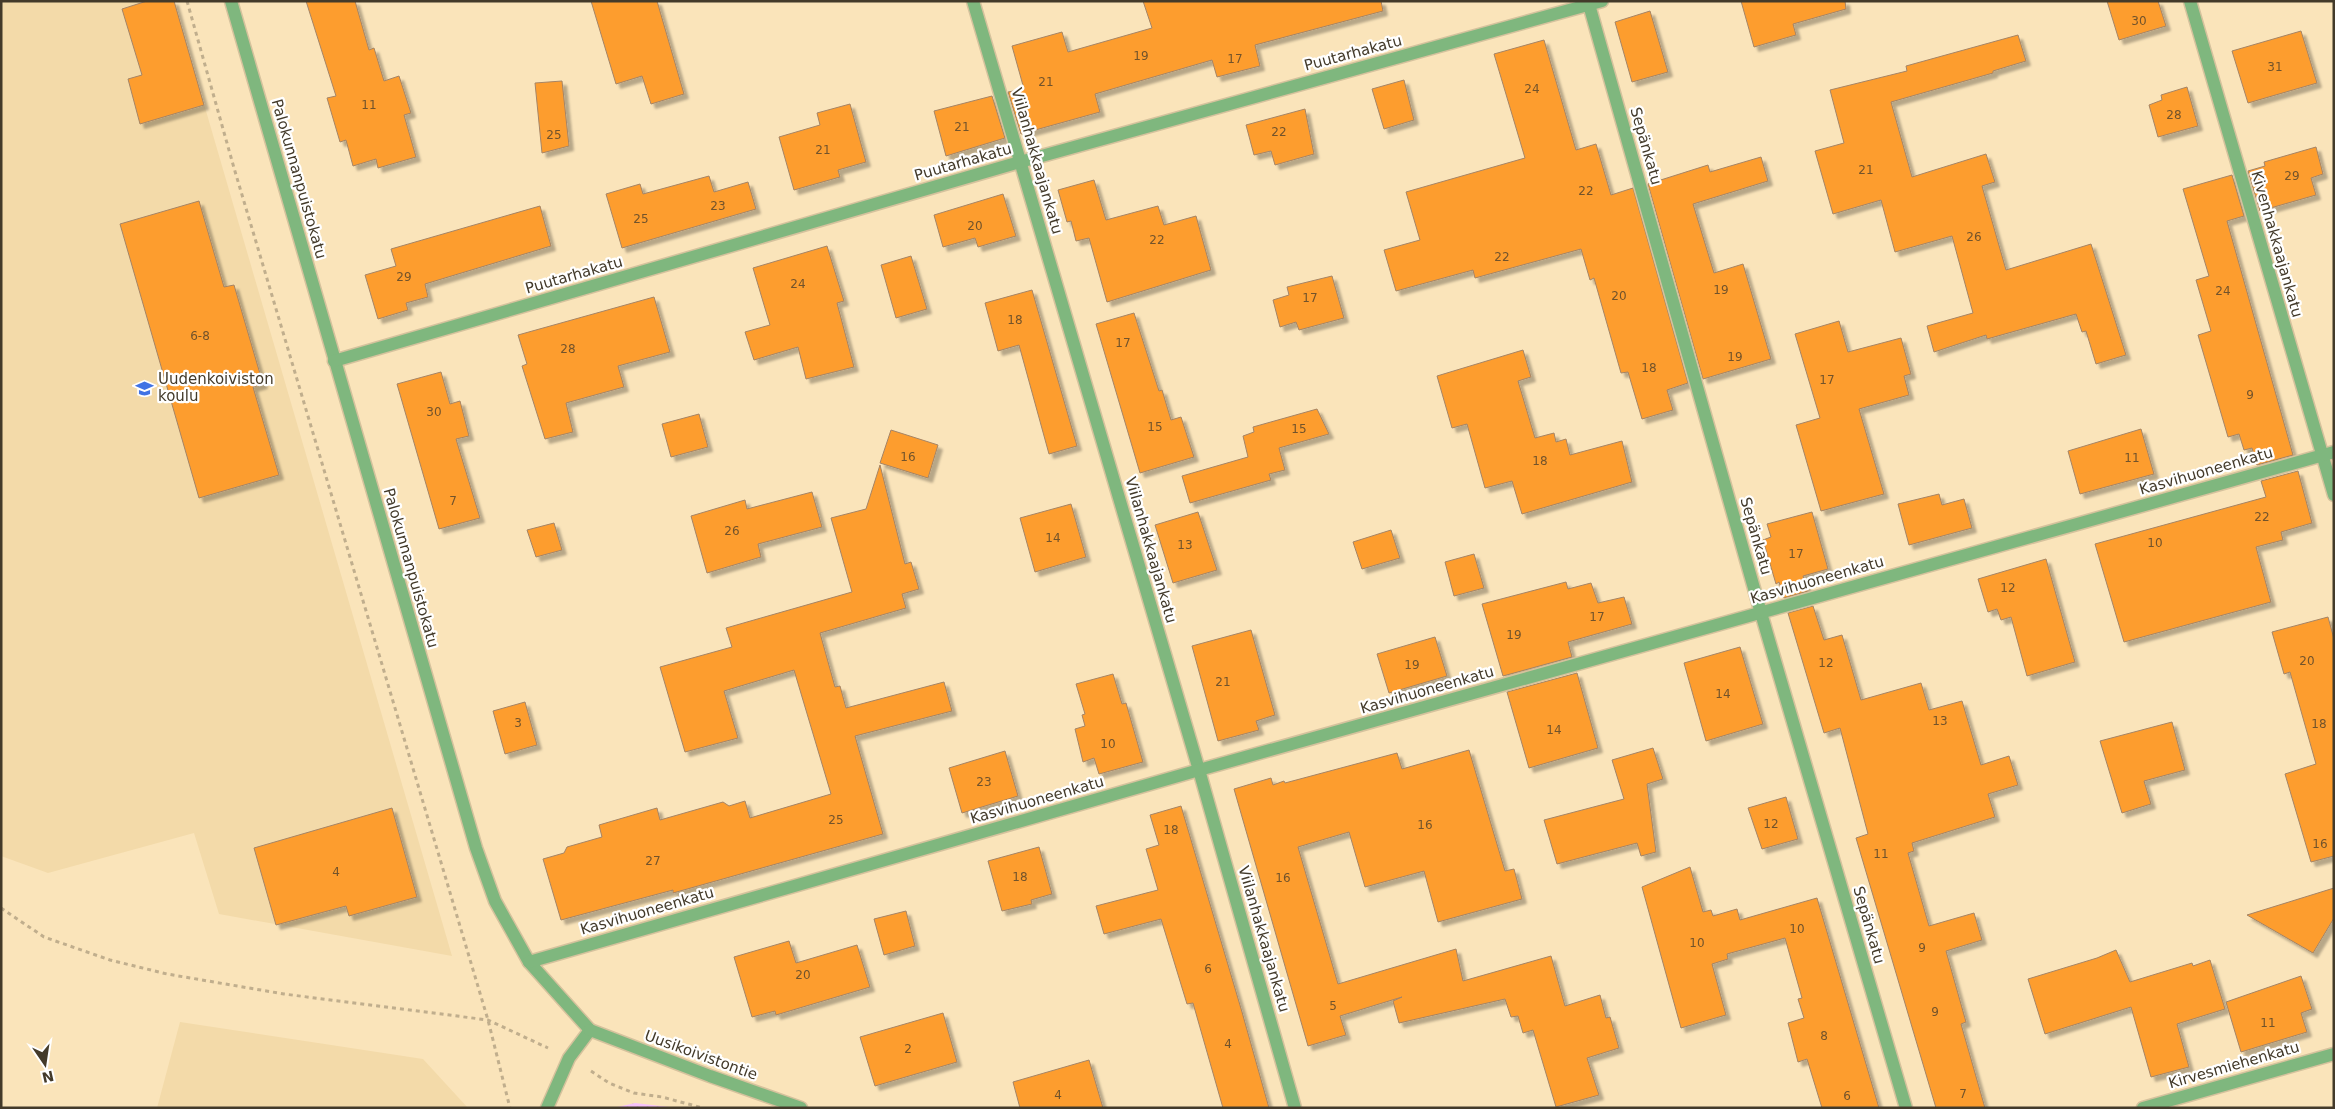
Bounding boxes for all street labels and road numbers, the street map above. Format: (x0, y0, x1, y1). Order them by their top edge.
street label: Puutarhakatu (1302, 31, 1404, 75)
street label: Viilanhakkaajankatu (1008, 86, 1066, 236)
street label: Palokunnanpuistokatu (268, 97, 330, 261)
street label: Sepänkatu (1626, 105, 1666, 187)
street label: Puutarhakatu (912, 140, 1014, 184)
street label: Kivenhakkaajankatu (2247, 169, 2307, 319)
street label: Puutarhakatu (523, 253, 625, 297)
street label: Kasvihuoneenkatu (2137, 443, 2275, 499)
street label: Viilanhakkaajankatu (1122, 475, 1180, 625)
street label: Palokunnanpuistokatu (380, 486, 442, 650)
street label: Sepänkatu (1736, 495, 1776, 577)
street label: Kasvihuoneenkatu (1748, 552, 1886, 608)
street label: Kasvihuoneenkatu (1358, 662, 1496, 718)
street label: Kasvihuoneenkatu (968, 772, 1106, 828)
street label: Viilanhakkaajankatu (1235, 864, 1293, 1014)
street label: Kasvihuoneenkatu (578, 883, 716, 939)
street label: Sepänkatu (1849, 884, 1889, 966)
street label: Uusikoivistontie (642, 1026, 760, 1084)
street label: Kirvesmiehenkatu (2166, 1038, 2302, 1092)

